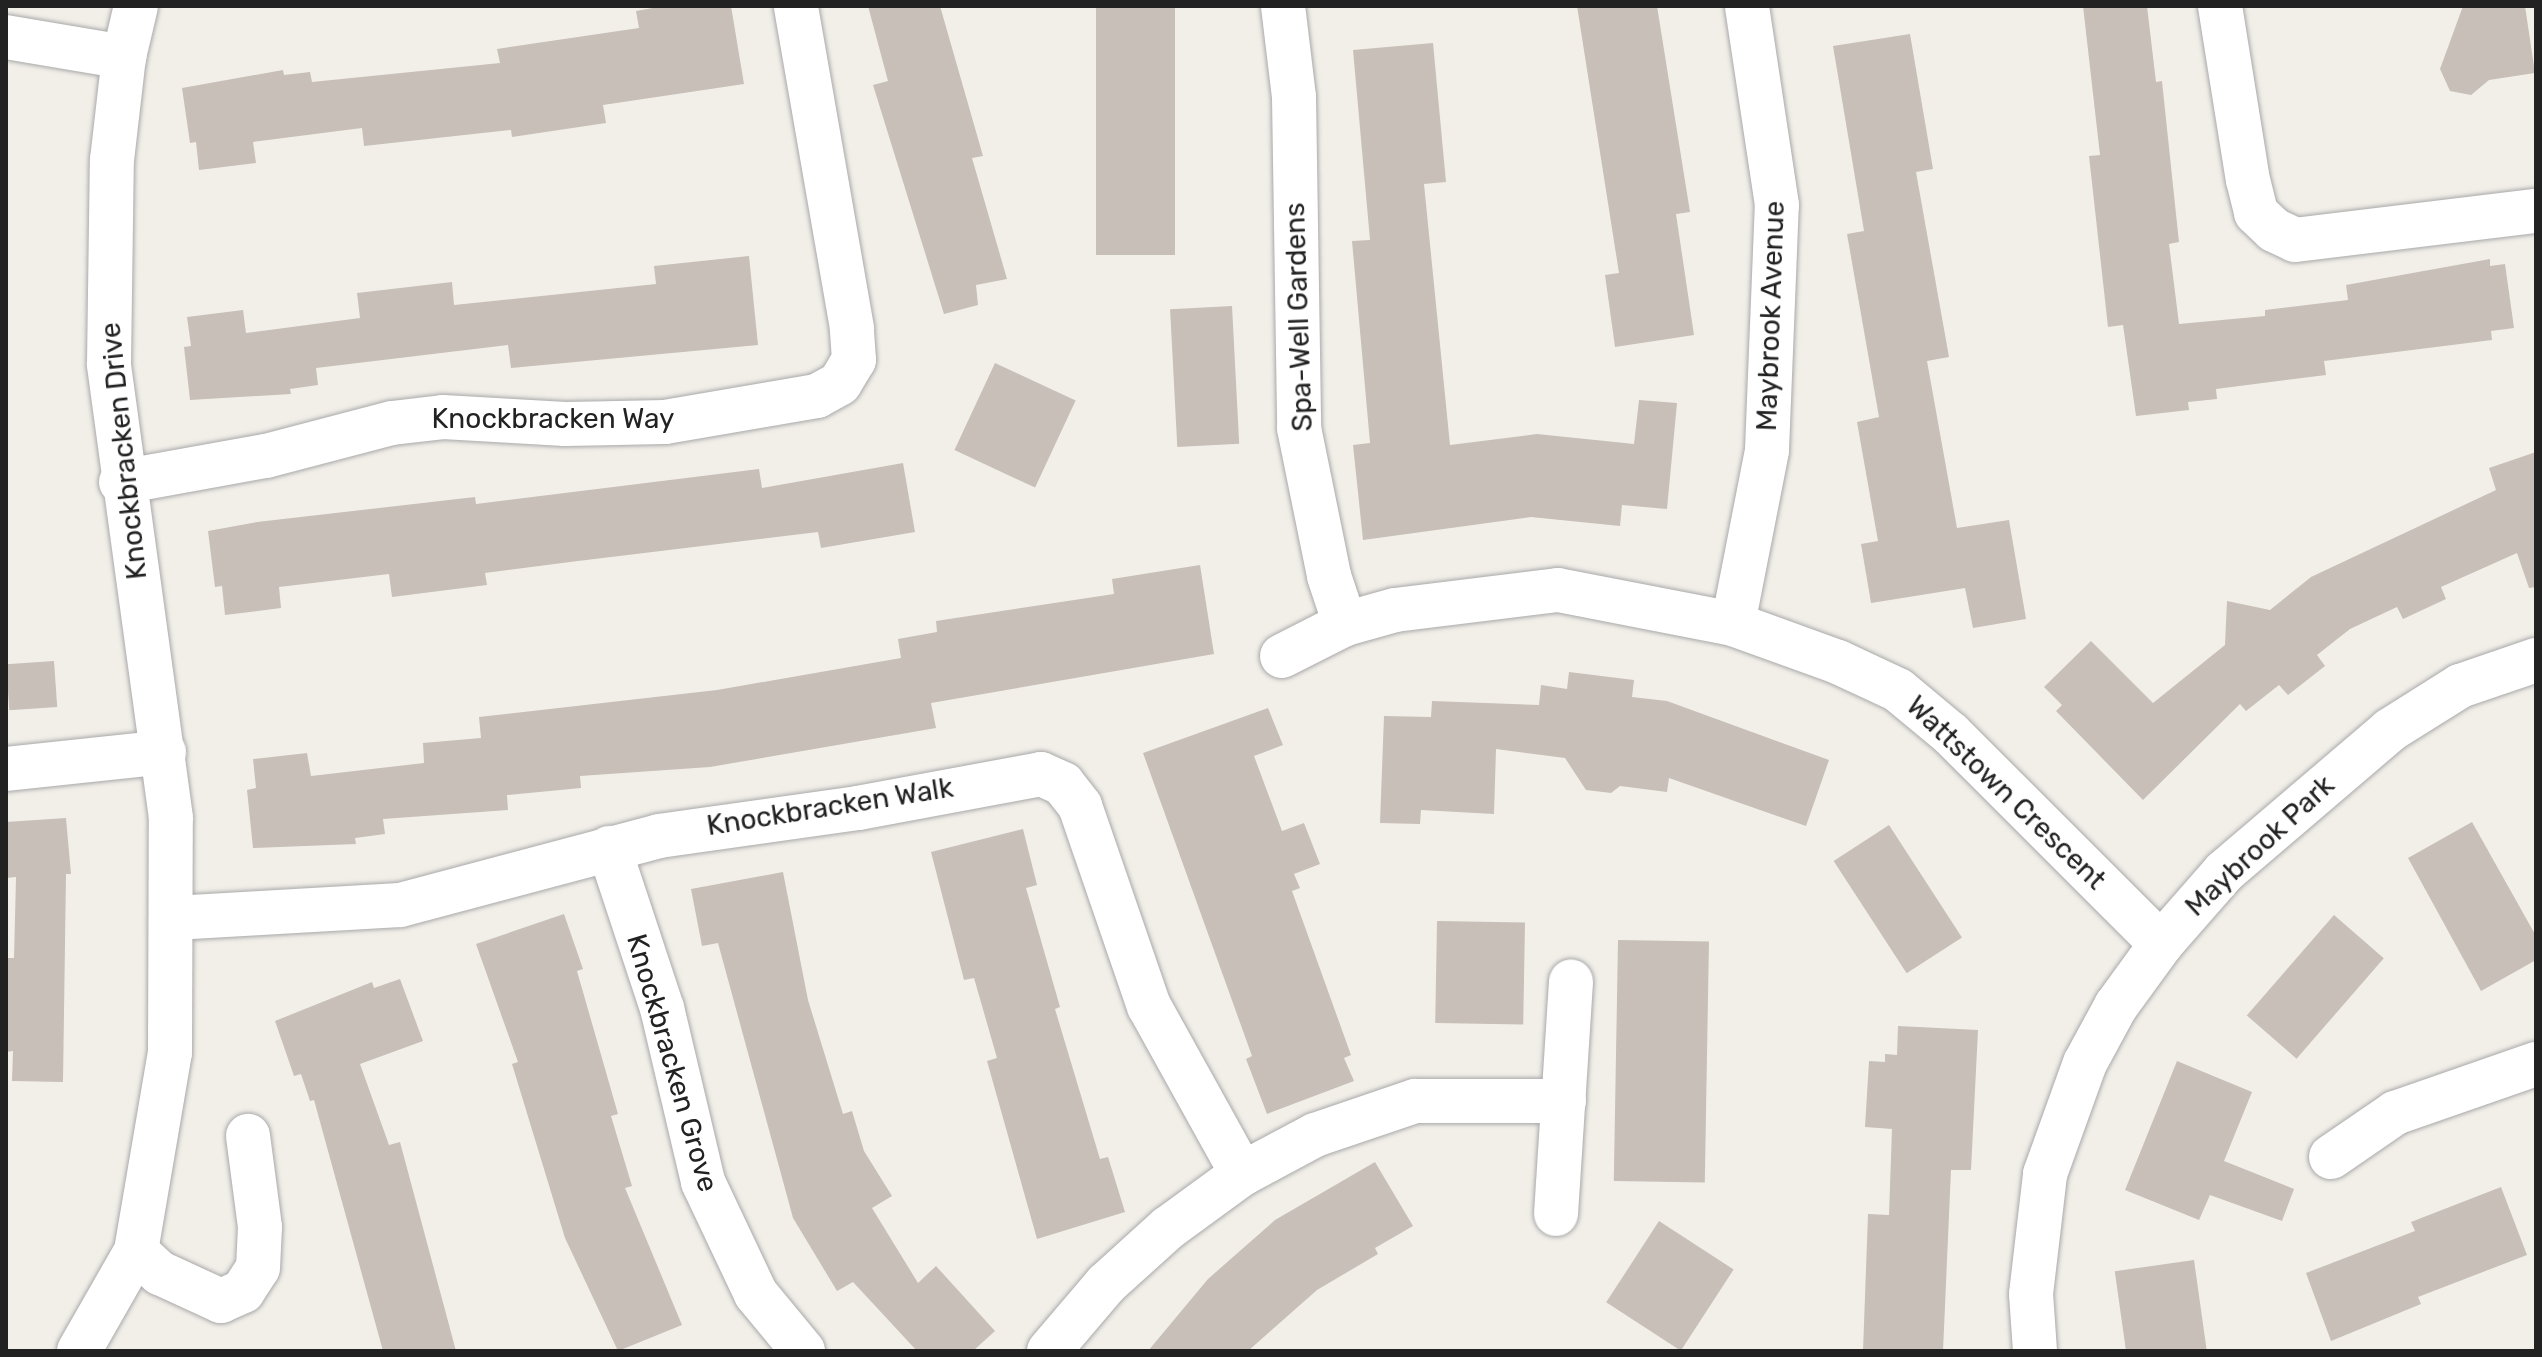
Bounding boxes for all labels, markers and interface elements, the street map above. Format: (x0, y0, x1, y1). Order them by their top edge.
street label: Maybrook Avenue (1750, 200, 1792, 432)
street label: Spa-Well Gardens (1278, 202, 1320, 432)
street label: Knockbracken Drive (94, 321, 154, 581)
street label: Knockbracken Way (431, 402, 675, 436)
street label: Wattstown Crescent (1899, 689, 2113, 897)
street label: Maybrook Park (2178, 768, 2342, 924)
street label: Knockbracken Walk (704, 771, 956, 843)
street label: Knockbracken Grove (619, 930, 725, 1196)

